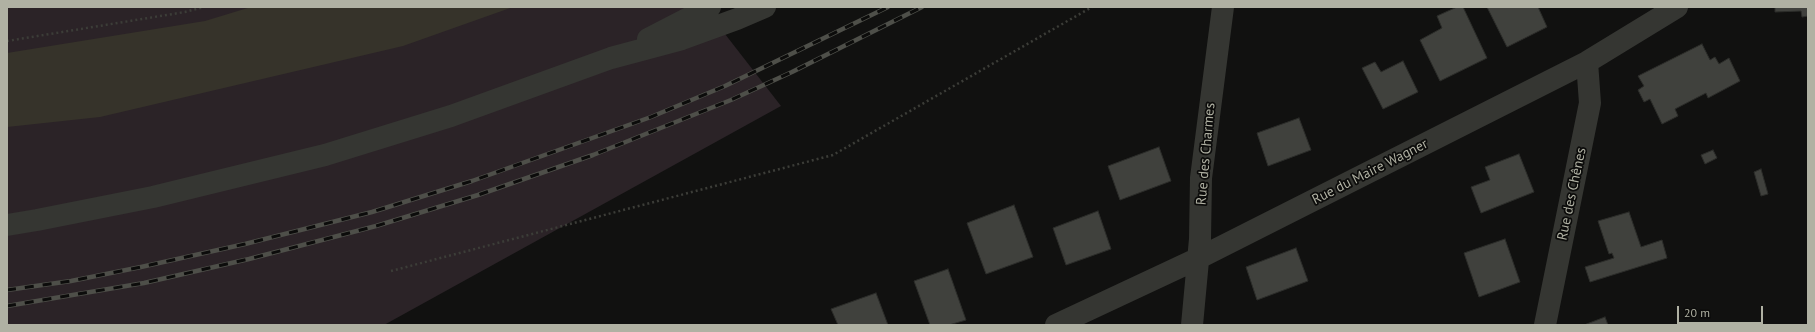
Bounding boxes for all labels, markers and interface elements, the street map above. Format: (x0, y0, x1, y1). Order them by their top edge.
street label: Rue des Charmes (1193, 102, 1219, 206)
street label: Rue du Maire Wagner (1309, 136, 1431, 208)
street label: Rue des Chênes (1554, 146, 1590, 242)
scale bar (1679, 298, 1765, 324)
text: 20 m (1684, 305, 1710, 320)

